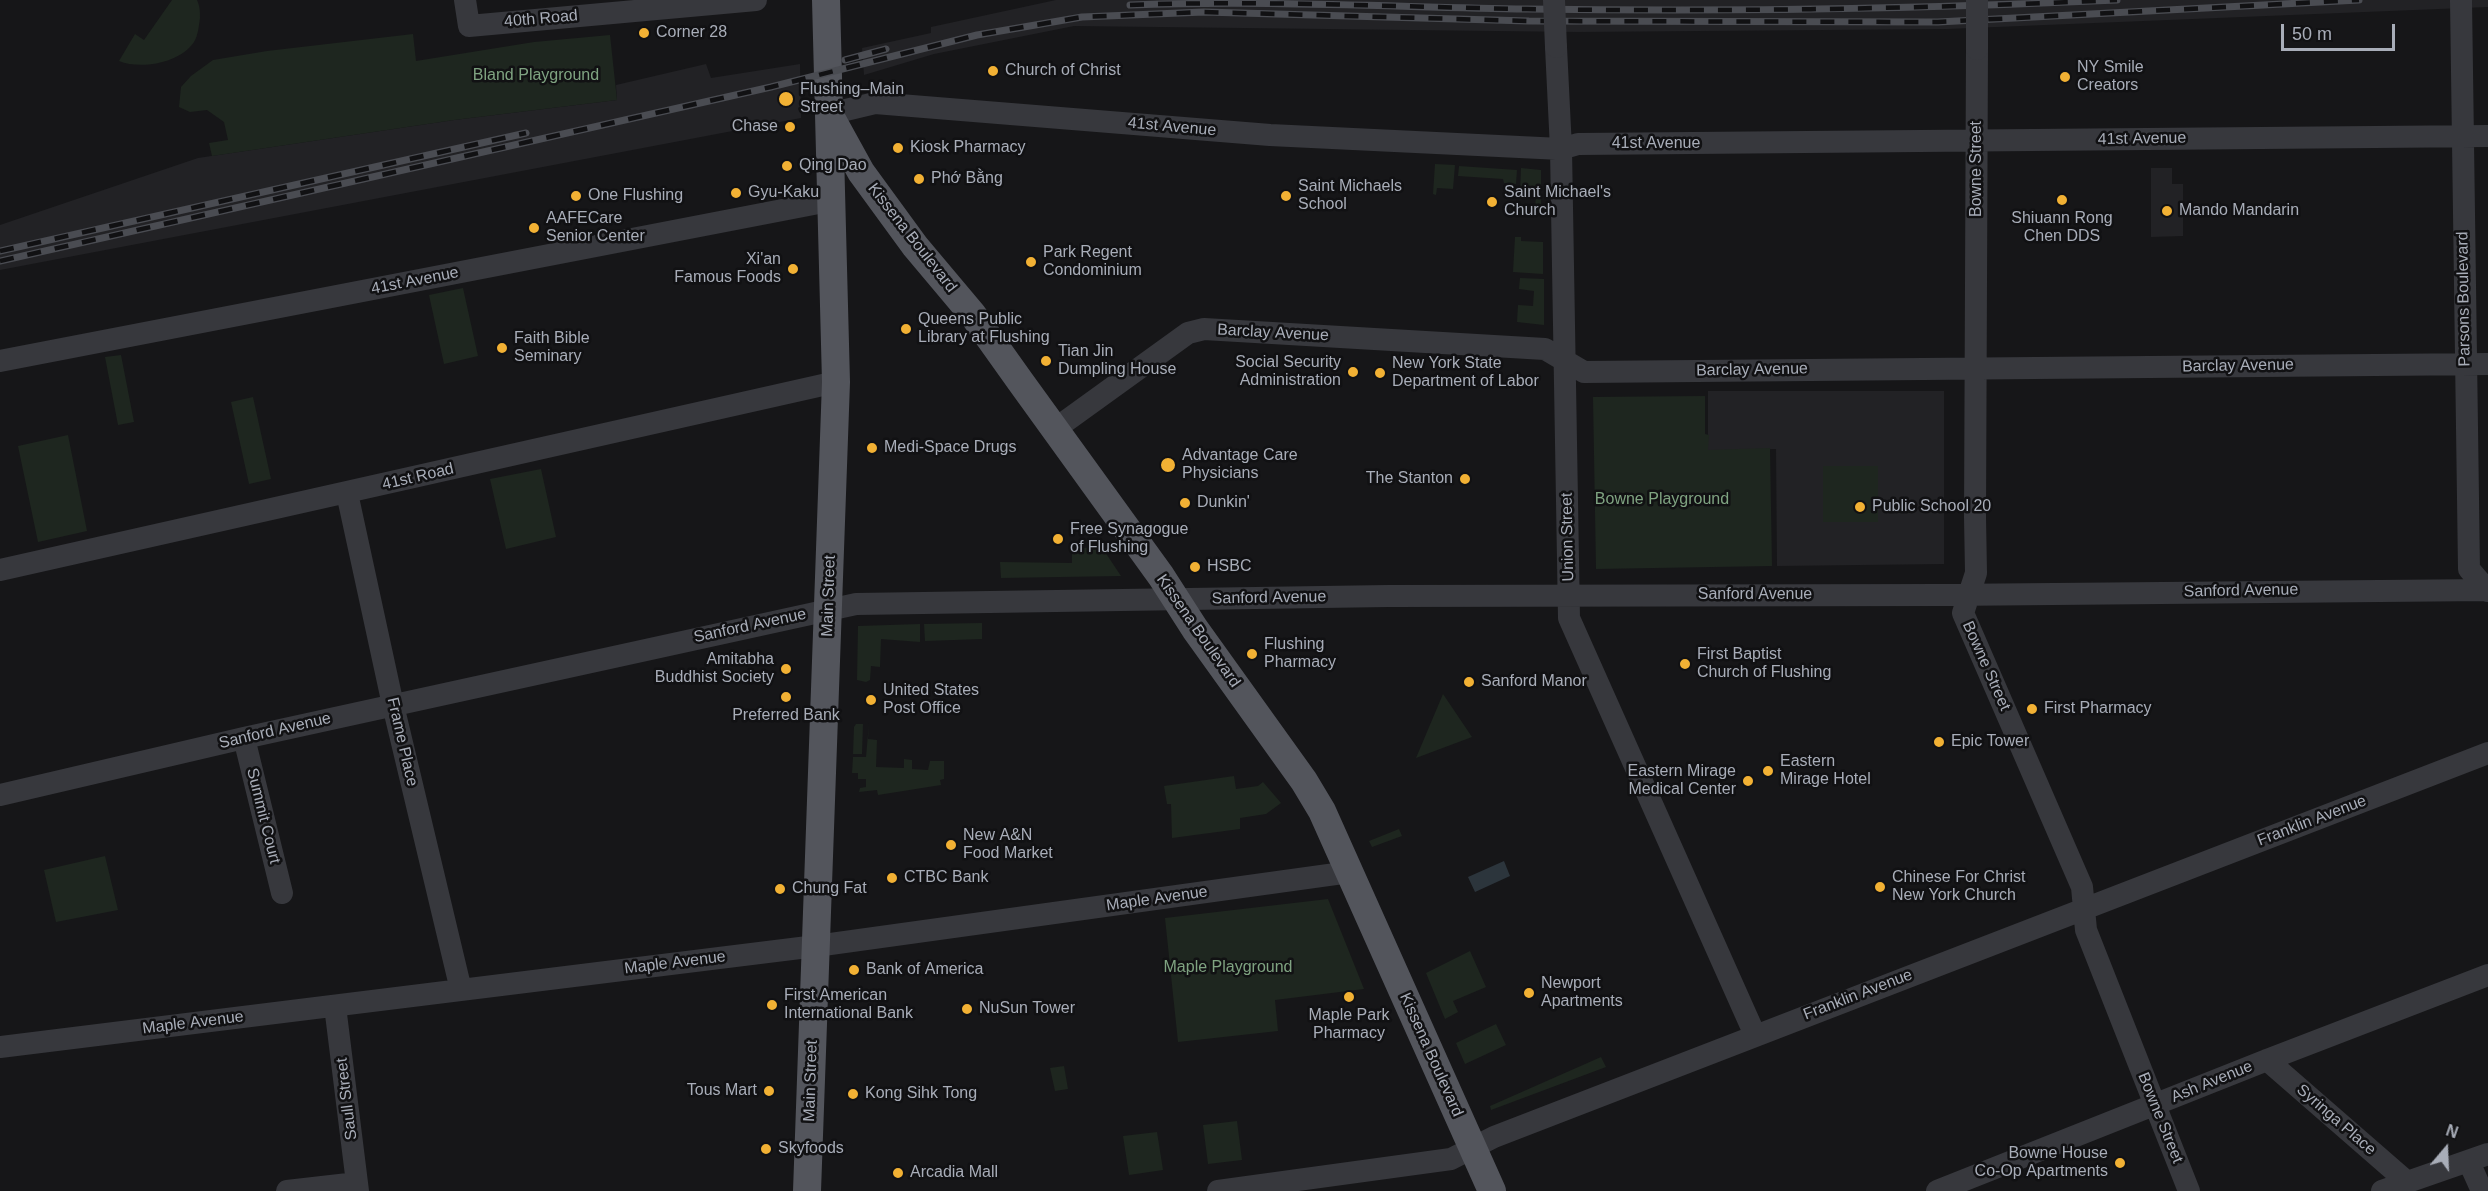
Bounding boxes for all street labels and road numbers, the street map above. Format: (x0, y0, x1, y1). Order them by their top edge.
street label: 40th Road (503, 6, 579, 32)
street label: 41st Avenue (1127, 114, 1217, 140)
street label: Bowne Street (1967, 121, 1987, 217)
street label: 41st Avenue (2098, 129, 2186, 149)
street label: 41st Avenue (1612, 134, 1700, 154)
street label: Kissena Boulevard (863, 180, 961, 296)
street label: Parsons Boulevard (2453, 231, 2475, 367)
street label: 41st Avenue (370, 263, 460, 299)
street label: Barclay Avenue (1217, 320, 1329, 346)
street label: Barclay Avenue (2182, 355, 2294, 377)
street label: Barclay Avenue (1696, 359, 1808, 381)
street label: 41st Road (380, 459, 456, 495)
street label: Union Street (1558, 492, 1578, 582)
street label: Main Street (818, 555, 840, 637)
street label: Kissena Boulevard (1152, 571, 1244, 691)
street label: Sanford Avenue (2184, 580, 2298, 602)
street label: Sanford Avenue (1698, 585, 1812, 605)
street label: Sanford Avenue (1212, 587, 1326, 609)
street label: Sanford Avenue (692, 605, 808, 647)
street label: Bowne Street (1958, 618, 2014, 714)
street label: Frame Place (382, 696, 422, 788)
street label: Sanford Avenue (217, 709, 333, 753)
street label: Summit Court (242, 766, 284, 866)
street label: Franklin Avenue (2255, 791, 2369, 851)
street label: Maple Avenue (1105, 882, 1209, 916)
street label: Maple Avenue (623, 947, 727, 979)
street label: Franklin Avenue (1801, 965, 1915, 1025)
street label: Kissena Boulevard (1395, 990, 1467, 1120)
street label: Maple Avenue (141, 1007, 245, 1039)
street label: Main Street (800, 1040, 822, 1122)
street label: Saull Street (332, 1057, 362, 1141)
street label: Ash Avenue (2169, 1057, 2255, 1107)
street label: Bowne Street (2133, 1070, 2187, 1166)
street label: Syringa Place (2292, 1080, 2380, 1160)

